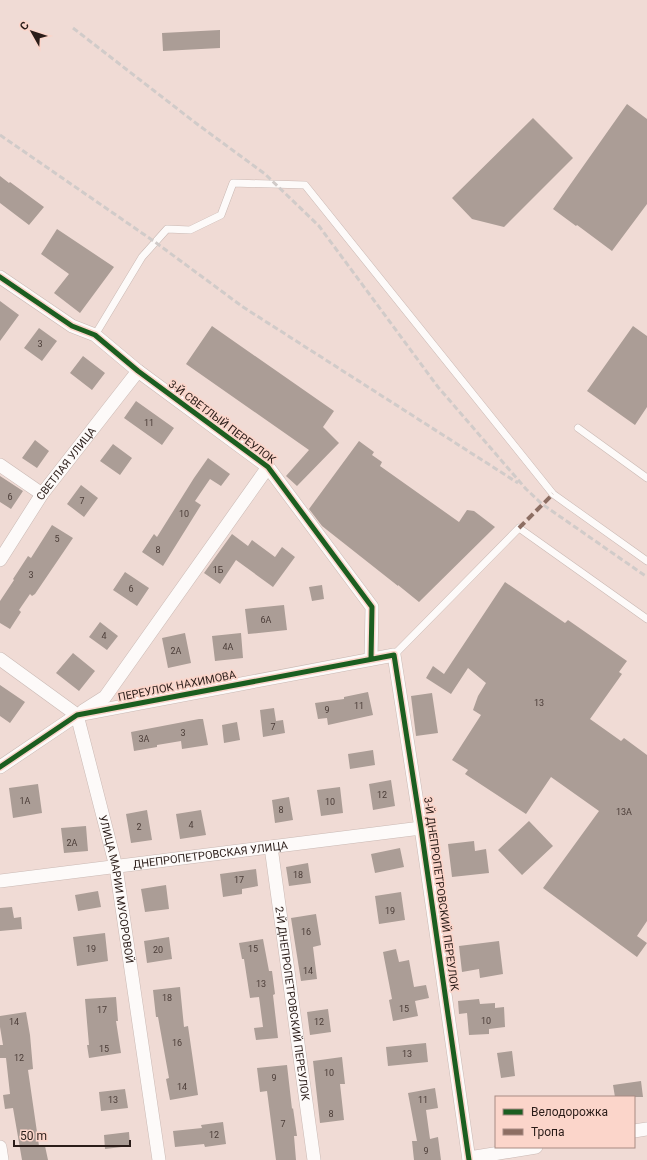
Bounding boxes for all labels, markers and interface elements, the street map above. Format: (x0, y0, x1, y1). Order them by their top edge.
north arrow (12, 12, 52, 52)
text: С (17, 19, 32, 33)
house number: 3 (37, 339, 43, 349)
street label: 3-Й СВЕТЛЫЙ ПЕРЕУЛОК (166, 377, 279, 467)
house number: 11 (144, 418, 154, 428)
street label: СВЕТЛАЯ УЛИЦА (33, 424, 99, 502)
house number: 6 (7, 492, 13, 502)
house number: 7 (79, 496, 85, 506)
house number: 10 (179, 509, 189, 519)
house number: 5 (54, 534, 60, 544)
house number: 8 (155, 545, 161, 555)
house number: 1Б (213, 565, 224, 575)
house number: 3 (28, 570, 34, 580)
house number: 6 (128, 584, 134, 594)
house number: 6А (261, 615, 272, 625)
house number: 4 (101, 631, 107, 641)
house number: 4А (223, 642, 234, 652)
house number: 2А (171, 646, 182, 656)
street label: ПЕРЕУЛОК НАХИМОВА (117, 668, 238, 704)
house number: 13 (534, 698, 544, 708)
house number: 11 (354, 701, 364, 711)
house number: 9 (324, 705, 330, 715)
house number: 7 (270, 722, 276, 732)
house number: 3 (180, 728, 186, 738)
house number: 3А (139, 734, 150, 744)
house number: 12 (377, 790, 387, 800)
house number: 1А (20, 796, 31, 806)
street label: 3-Й ДНЕПРОПЕТРОВСКИЙ ПЕРЕУЛОК (421, 796, 461, 993)
house number: 10 (325, 797, 335, 807)
house number: 8 (278, 805, 284, 815)
house number: 13А (616, 807, 632, 817)
street label: УЛИЦА МАРИИ МУСОРОВОЙ (96, 814, 137, 964)
house number: 4 (188, 820, 194, 830)
house number: 2 (136, 822, 142, 832)
house number: 2А (67, 838, 78, 848)
street label: ДНЕПРОПЕТРОВСКАЯ УЛИЦА (132, 838, 289, 871)
house number: 18 (293, 870, 303, 880)
house number: 17 (234, 875, 244, 885)
street label: 2-Й ДНЕПРОПЕТРОВСКИЙ ПЕРЕУЛОК (273, 906, 312, 1102)
house number: 19 (385, 906, 395, 916)
house number: 16 (301, 927, 311, 937)
house number: 19 (86, 944, 96, 954)
house number: 15 (248, 944, 258, 954)
house number: 20 (153, 945, 163, 955)
house number: 14 (303, 966, 313, 976)
house number: 13 (256, 979, 266, 989)
house number: 18 (162, 993, 172, 1003)
house number: 15 (399, 1004, 409, 1014)
house number: 17 (97, 1005, 107, 1015)
house number: 10 (481, 1016, 491, 1026)
house number: 14 (9, 1017, 19, 1027)
house number: 12 (314, 1017, 324, 1027)
house number: 16 (172, 1038, 182, 1048)
house number: 15 (99, 1044, 109, 1054)
house number: 13 (402, 1049, 412, 1059)
house number: 12 (14, 1053, 24, 1063)
house number: 10 (324, 1068, 334, 1078)
house number: 9 (271, 1073, 277, 1083)
house number: 14 (177, 1082, 187, 1092)
house number: 13 (108, 1095, 118, 1105)
house number: 11 (418, 1095, 428, 1105)
legend (495, 1096, 635, 1148)
text: Велодорожка (531, 1105, 608, 1119)
house number: 8 (328, 1109, 334, 1119)
house number: 7 (280, 1119, 286, 1129)
scale bar (14, 1122, 130, 1148)
text: Тропа (531, 1125, 565, 1139)
text: 50 m (20, 1129, 47, 1143)
house number: 12 (209, 1130, 219, 1140)
house number: 9 (423, 1146, 429, 1156)

